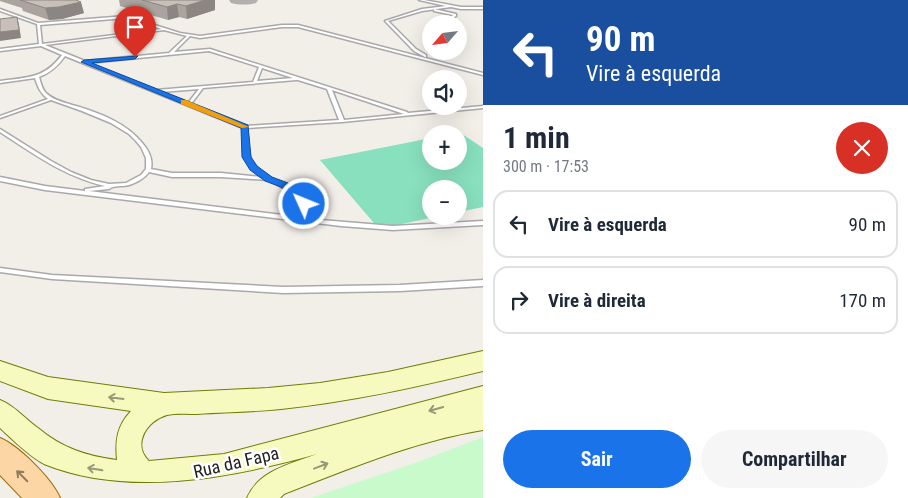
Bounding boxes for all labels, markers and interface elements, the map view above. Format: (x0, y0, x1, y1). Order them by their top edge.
pin (114, 6, 156, 57)
icon: arrive (121, 13, 149, 41)
north arrow (422, 15, 468, 60)
map controls (422, 15, 467, 225)
text: 90 m (586, 19, 655, 60)
icon: left (503, 20, 568, 85)
text: Vire à esquerda (586, 61, 721, 86)
button: sound (422, 70, 467, 115)
text: 1 min (503, 120, 570, 155)
button: close (836, 122, 888, 174)
button: + (422, 125, 467, 170)
text: 300 m · 17:53 (503, 157, 589, 176)
position arrow (277, 177, 329, 229)
button: − (422, 180, 467, 225)
icon: left (505, 210, 533, 238)
text: Vire à esquerda (548, 213, 667, 236)
text: 90 m (849, 213, 886, 236)
icon: right (505, 286, 533, 314)
text: Vire à direita (548, 289, 646, 312)
text: 170 m (839, 289, 886, 312)
one-way arrow (108, 393, 124, 403)
one-way arrow (428, 405, 444, 414)
button: Sair (503, 430, 691, 488)
button: Compartilhar (701, 430, 888, 488)
street label: Rua da Fapa (191, 442, 281, 482)
one-way arrow (313, 461, 328, 470)
one-way arrow (88, 463, 104, 473)
one-way arrow (16, 470, 28, 482)

